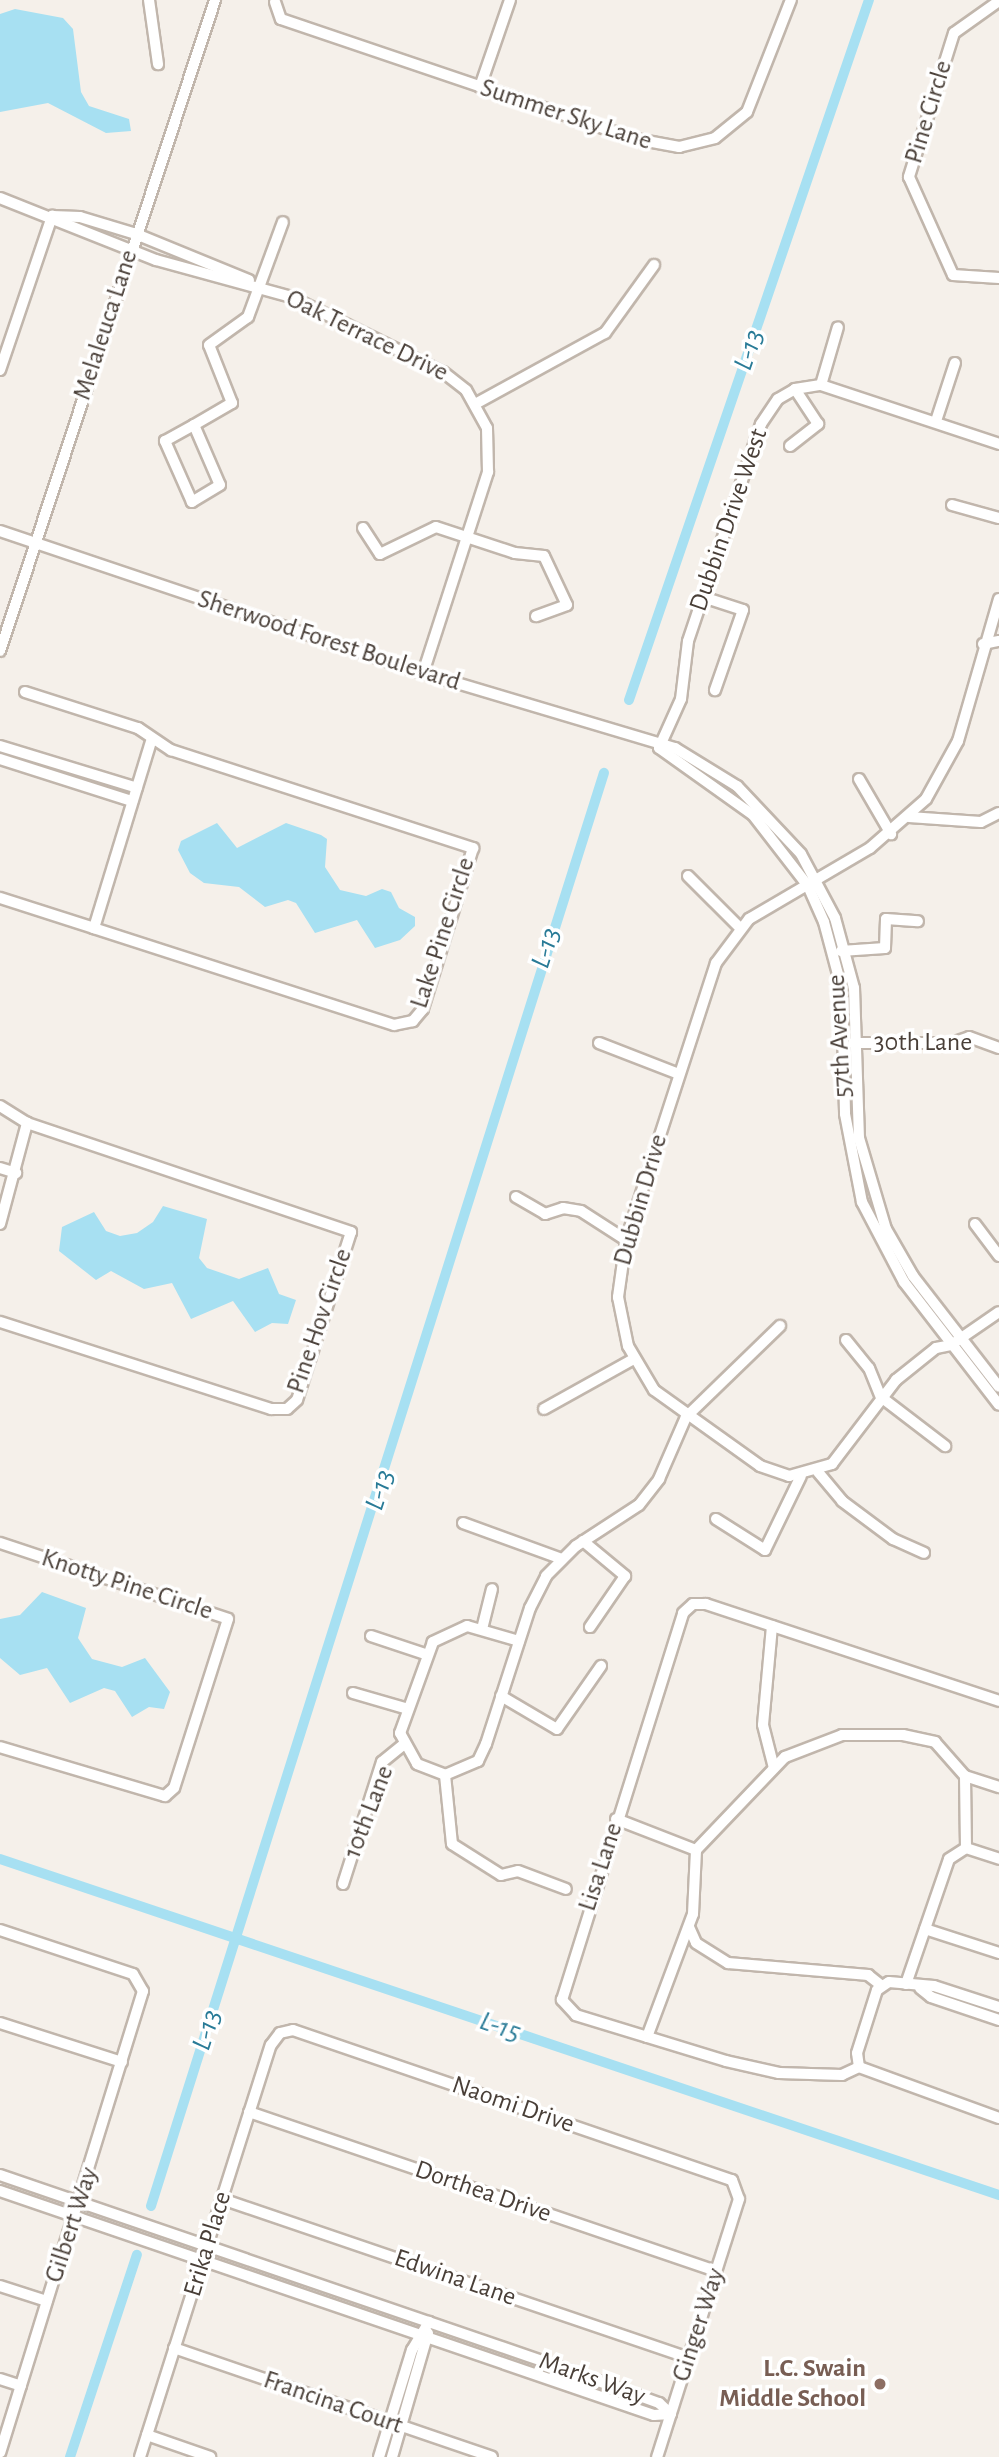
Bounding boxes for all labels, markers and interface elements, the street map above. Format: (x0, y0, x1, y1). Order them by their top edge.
street label: Pine Circle (899, 57, 959, 167)
street label: Summer Sky Lane (476, 73, 656, 157)
street label: Melaleuca Lane (67, 246, 145, 404)
street label: Oak Terrace Drive (281, 283, 453, 389)
water label: L-13 (726, 325, 772, 375)
street label: Dubbin Drive West (683, 425, 775, 615)
street label: Sherwood Forest Boulevard (194, 584, 464, 698)
street label: Lake Pine Circle (404, 854, 482, 1012)
water label: L-13 (524, 923, 568, 973)
street label: 57th Avenue (821, 973, 859, 1099)
street label: 30th Lane (874, 1027, 972, 1059)
street label: Dubbin Drive (607, 1131, 675, 1269)
street label: Pine Hov Circle (281, 1245, 359, 1397)
water label: L-13 (358, 1465, 402, 1515)
street label: Knotty Pine Circle (37, 1543, 217, 1627)
street label: 10th Lane (337, 1761, 401, 1863)
street label: Lisa Lane (572, 1819, 630, 1915)
water label: L-15 (475, 2004, 525, 2050)
water label: L-13 (185, 2005, 229, 2055)
street label: Naomi Drive (448, 2070, 578, 2140)
street label: Dorthea Drive (411, 2154, 555, 2230)
street label: Gilbert Way (39, 2163, 105, 2287)
street label: Erika Place (177, 2188, 239, 2300)
street label: Edwina Lane (390, 2243, 520, 2313)
street label: Ginger Way (666, 2264, 732, 2386)
street label: Marks Way (535, 2345, 649, 2413)
place label: L.C. Swain Middle School (719, 2353, 866, 2414)
street label: Francina Court (259, 2365, 407, 2441)
marker: L.C. Swain Middle School (872, 2376, 888, 2392)

